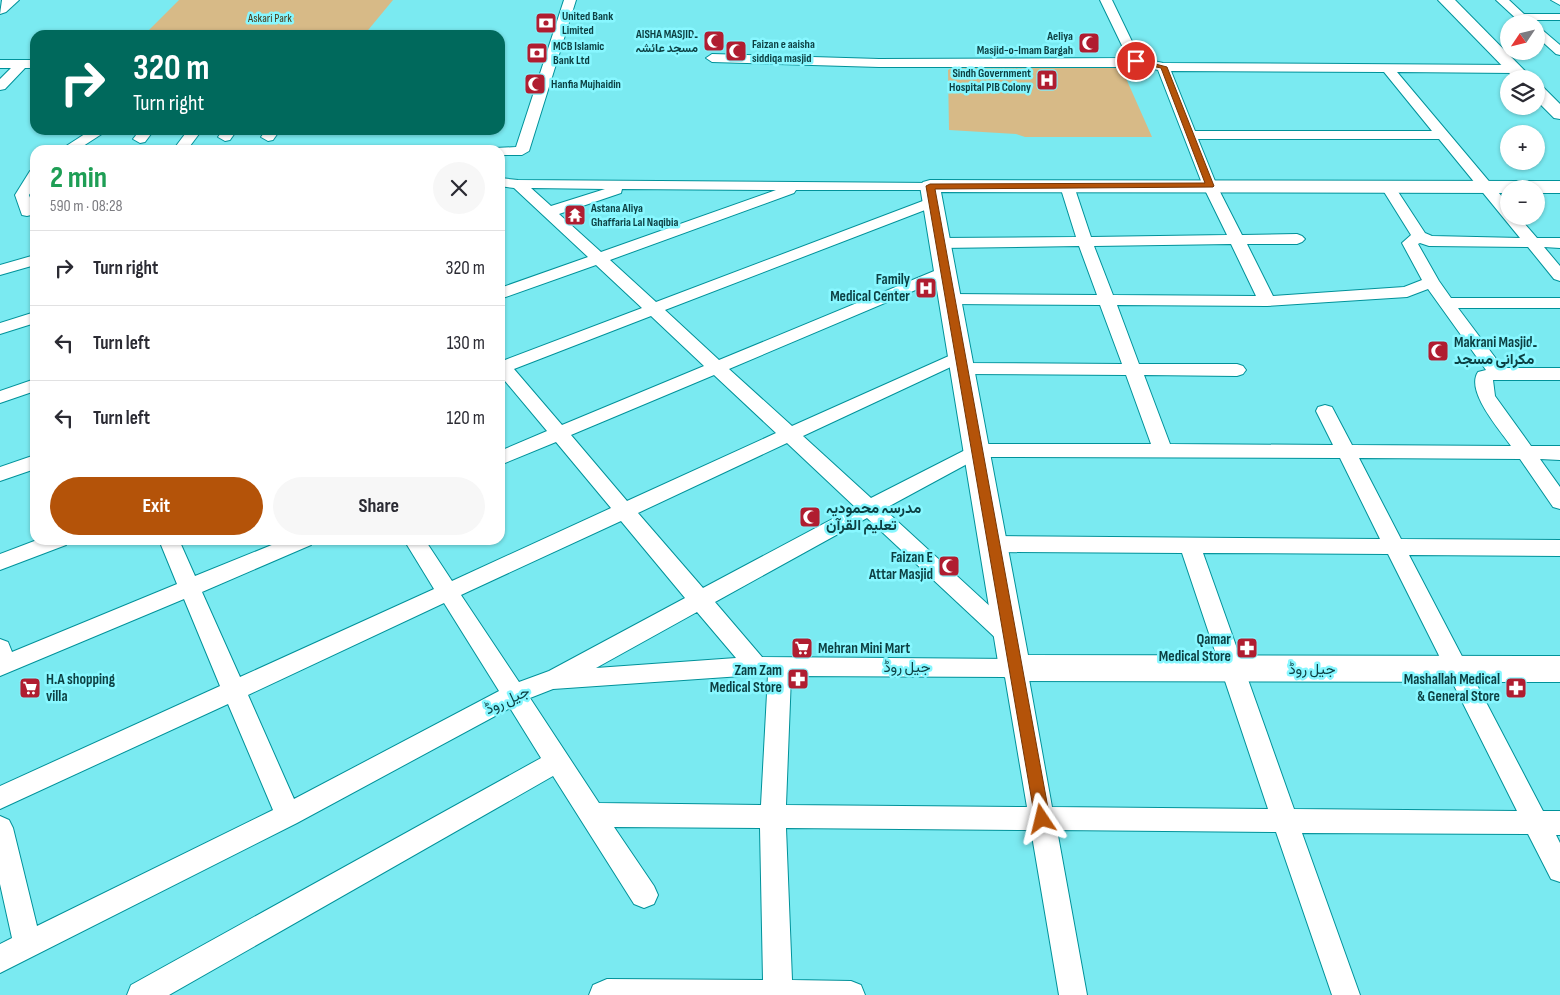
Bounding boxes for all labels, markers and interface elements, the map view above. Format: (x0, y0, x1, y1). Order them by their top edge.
place label: United Bank Limited (562, 9, 613, 38)
park label: Askari Park (247, 11, 292, 26)
bank icon: United Bank Limited (534, 11, 558, 35)
north arrow (1500, 15, 1545, 60)
map controls (1500, 15, 1545, 225)
place label: AISHA MASJID۔ مسجد عائشہ (635, 27, 698, 56)
mosque icon: AISHA MASJID۔ مسجد عائشہ (702, 29, 726, 53)
place label: Aeliya Masjid-o-Imam Bargah (977, 29, 1073, 58)
mosque icon: Aeliya Masjid-o-Imam Bargah (1077, 31, 1101, 55)
place label: Faizan e aaisha siddiqa masjid (752, 37, 815, 66)
place label: MCB Islamic Bank Ltd (553, 39, 604, 68)
mosque icon: Faizan e aaisha siddiqa masjid (724, 39, 748, 63)
pin (1115, 40, 1157, 82)
bank icon: MCB Islamic Bank Ltd (525, 41, 549, 65)
text: 320 m (133, 47, 209, 90)
icon: arrive (1122, 47, 1150, 75)
icon: right (50, 50, 115, 115)
place label: Sindh Government Hospital PIB Colony (949, 66, 1031, 95)
hospital icon: Sindh Government Hospital PIB Colony (1035, 68, 1059, 92)
button: layers (1500, 70, 1545, 115)
mosque icon: Hanfia Mujhaidin (523, 72, 547, 96)
place label: Hanfia Mujhaidin (551, 77, 621, 92)
text: Turn right (133, 90, 204, 117)
button: + (1500, 125, 1545, 170)
text: 2 min (50, 160, 107, 196)
button: close (433, 162, 485, 214)
button: − (1500, 180, 1545, 225)
text: 590 m · 08:28 (50, 197, 123, 216)
place label: Astana Aliya Ghaffaria Lal Naqibia (590, 201, 678, 230)
temple icon: Astana Aliya Ghaffaria Lal Naqibia (563, 203, 587, 227)
icon: right (50, 254, 78, 282)
text: Turn right (93, 257, 158, 280)
text: 320 m (445, 257, 485, 280)
place label: Family Medical Center (830, 270, 911, 306)
hospital icon: Family Medical Center (914, 276, 938, 300)
icon: left (50, 329, 78, 357)
text: Turn left (93, 332, 150, 355)
text: 130 m (447, 332, 485, 355)
place label: Makrani Masjid۔ مکرانی مسجد (1454, 333, 1538, 369)
mosque icon: Makrani Masjid۔ مکرانی مسجد (1426, 339, 1450, 363)
icon: left (50, 404, 78, 432)
text: Turn left (93, 407, 150, 430)
text: 120 m (447, 407, 485, 430)
button: Exit (50, 477, 263, 535)
button: Share (273, 477, 485, 535)
place label: مدرسہ محمودیہ تعلیم القرآن (826, 499, 921, 535)
mosque icon: مدرسہ محمودیہ تعلیم القرآن (798, 505, 822, 529)
place label: Faizan E Attar Masjid (868, 548, 933, 584)
mosque icon: Faizan E Attar Masjid (937, 554, 961, 578)
place label: Qamar Medical Store (1159, 630, 1231, 666)
supermarket icon: Mehran Mini Mart (790, 636, 814, 660)
pharmacy icon: Qamar Medical Store (1235, 636, 1259, 660)
place label: Mehran Mini Mart (818, 639, 910, 658)
street label: جیل روڈ (883, 658, 931, 677)
street label: جیل روڈ (1288, 660, 1336, 679)
place label: Zam Zam Medical Store (710, 661, 782, 697)
pharmacy icon: Zam Zam Medical Store (786, 667, 810, 691)
place label: H.A shopping villa (46, 670, 116, 706)
place label: Mashallah Medical & General Store (1404, 670, 1500, 706)
supermarket icon: H.A shopping villa (18, 676, 42, 700)
pharmacy icon: Mashallah Medical & General Store (1504, 676, 1528, 700)
street label: جیل روڈ (482, 682, 533, 719)
position arrow (1015, 792, 1067, 844)

